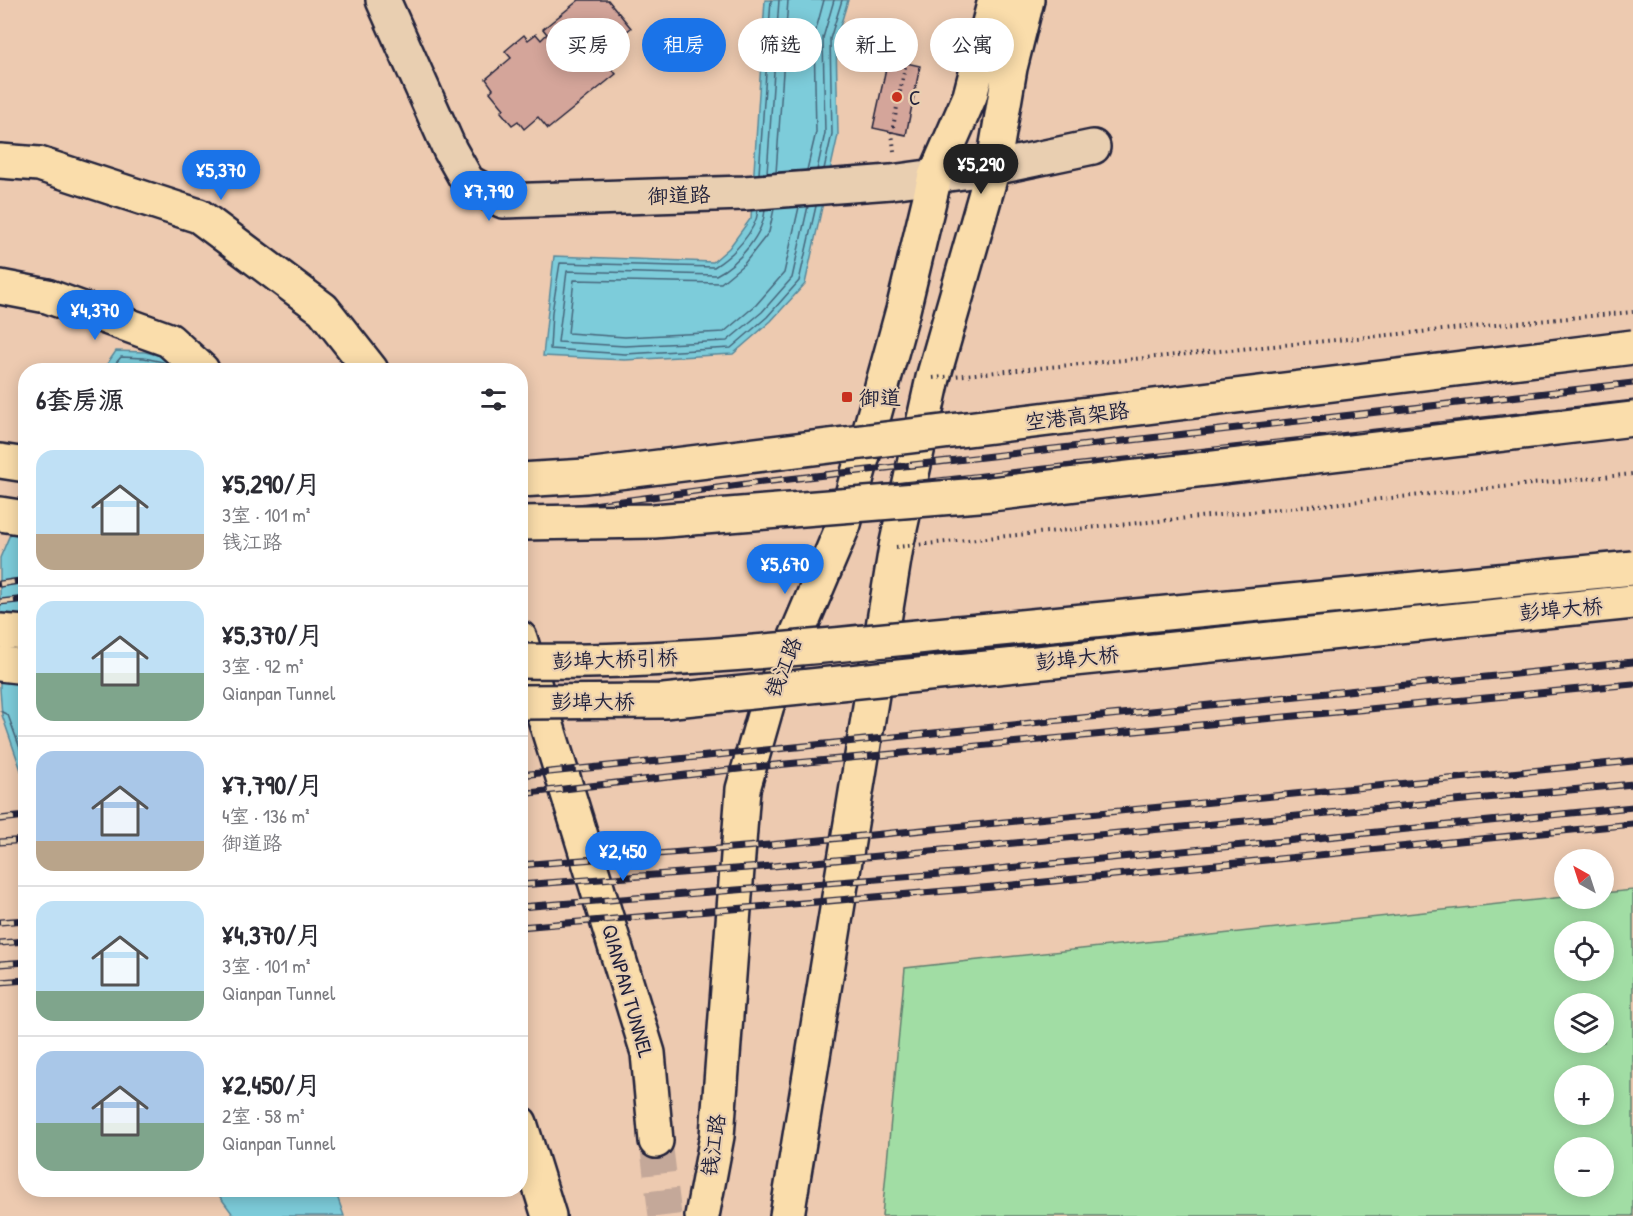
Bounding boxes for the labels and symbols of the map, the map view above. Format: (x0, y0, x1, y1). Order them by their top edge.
place label: C (909, 83, 921, 112)
marker: C (890, 90, 904, 104)
pin: ¥5,290 (932, 144, 1030, 195)
pin: ¥5,370 (172, 150, 270, 201)
pin: ¥7,790 (440, 171, 538, 222)
street label: 御道路 (647, 179, 711, 211)
pin: ¥4,370 (46, 290, 144, 341)
place label: 御道 (859, 383, 901, 412)
marker: 御道 (840, 390, 854, 404)
street label: 空港高架路 (1023, 395, 1131, 437)
pin: ¥5,670 (736, 544, 834, 595)
street label: 彭埠大桥 (1518, 591, 1604, 627)
street label: 钱江路 (758, 632, 808, 702)
street label: 彭埠大桥 (1034, 639, 1120, 677)
street label: 彭埠大桥引桥 (552, 642, 678, 676)
street label: 彭埠大桥 (551, 687, 635, 716)
pin: ¥2,450 (574, 831, 672, 882)
north arrow (1554, 849, 1614, 909)
street label: QIANPAN TUNNEL (595, 921, 661, 1061)
street label: 钱江路 (694, 1112, 732, 1178)

